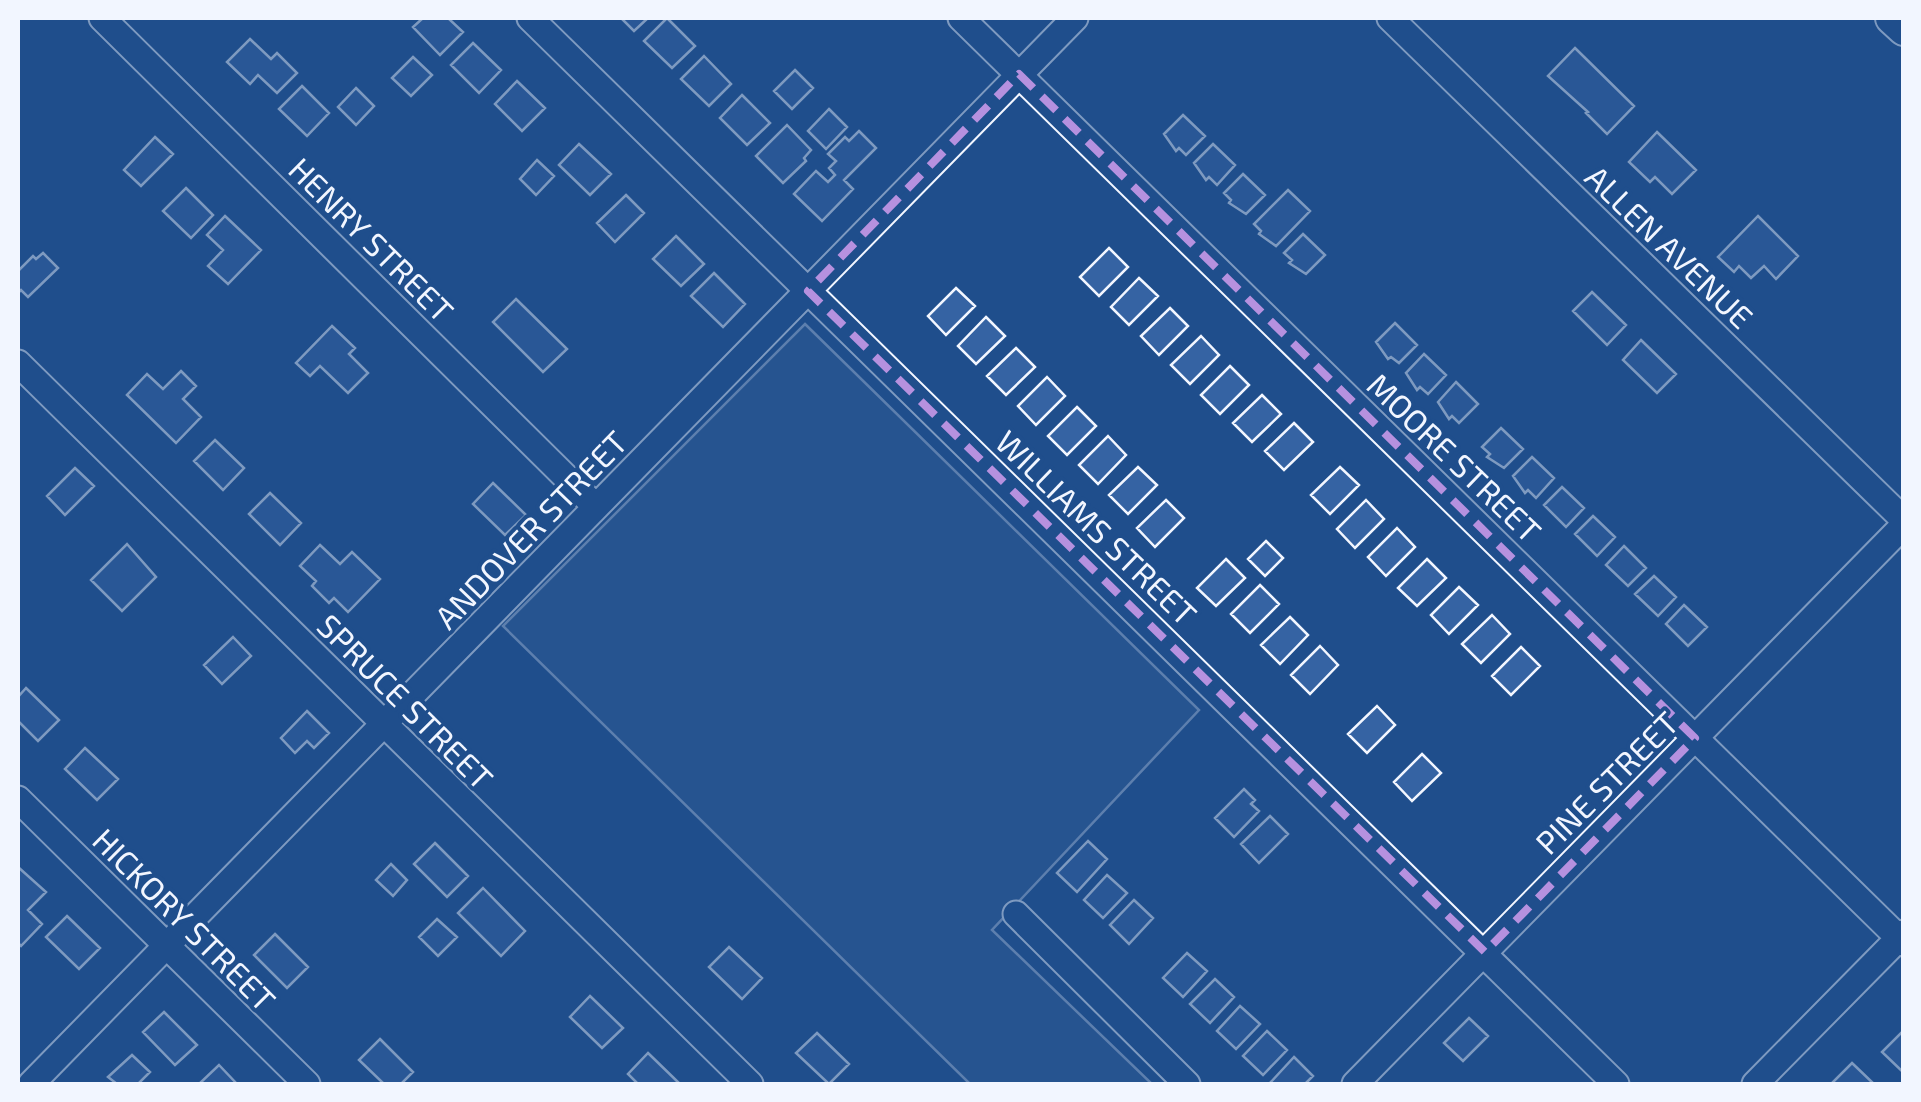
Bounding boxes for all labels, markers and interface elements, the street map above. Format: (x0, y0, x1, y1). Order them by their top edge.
street label: HENRY STREET (282, 149, 462, 329)
street label: ALLEN AVENUE (1579, 157, 1761, 335)
street label: MOORE STREET (1360, 365, 1550, 549)
street label: ANDOVER STREET (426, 422, 634, 636)
street label: WILLIAMS STREET (989, 422, 1205, 632)
street label: SPRUCE STREET (311, 606, 501, 796)
street label: PINE STREET (1527, 703, 1685, 861)
street label: HICKORY STREET (86, 820, 284, 1018)

